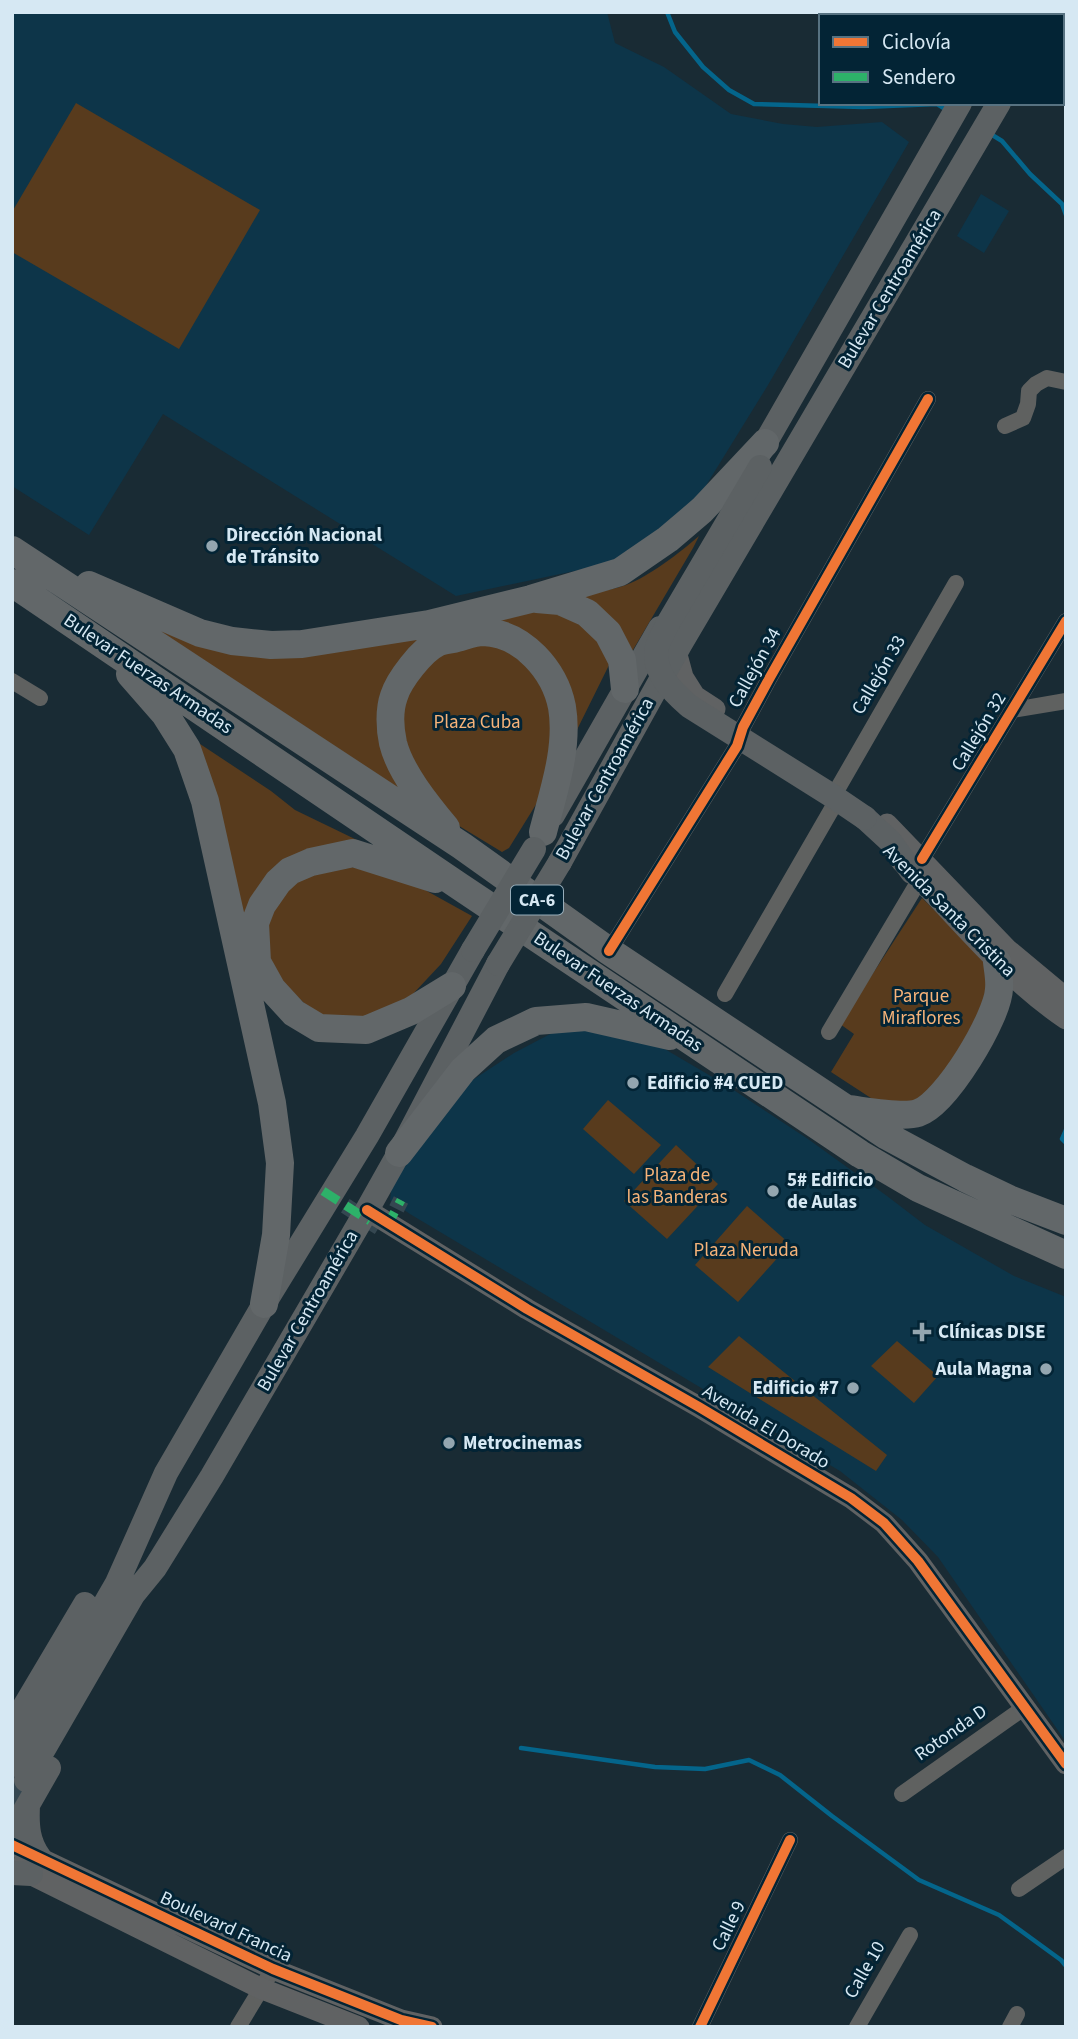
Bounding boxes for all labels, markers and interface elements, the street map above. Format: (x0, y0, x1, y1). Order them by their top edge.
legend (819, 14, 1064, 105)
text: Ciclovía (882, 27, 951, 57)
text: Sendero (882, 62, 956, 92)
street label: Bulevar Centroamérica (832, 204, 948, 374)
place label: Dirección Nacional de Tránsito (226, 522, 382, 571)
marker: Dirección Nacional de Tránsito (204, 538, 220, 554)
street label: Bulevar Fuerzas Armadas (58, 607, 238, 741)
street label: Callejón 34 (722, 623, 788, 713)
street label: Callejón 33 (845, 630, 913, 720)
street label: Callejón 32 (945, 687, 1013, 777)
street label: Bulevar Centroamérica (549, 693, 661, 865)
park label: Plaza Cuba (433, 709, 521, 736)
street label: Avenida Santa Cristina (877, 839, 1021, 983)
road number: CA-6 (511, 886, 563, 915)
street label: Bulevar Fuerzas Armadas (528, 925, 708, 1059)
park label: Parque Miraflores (882, 983, 960, 1032)
place label: Edificio #4 CUED (647, 1070, 783, 1097)
marker: Edificio #4 CUED (625, 1075, 641, 1091)
park label: Plaza de las Banderas (627, 1162, 728, 1211)
place label: 5# Edificio de Aulas (787, 1167, 874, 1216)
marker: 5# Edificio de Aulas (765, 1183, 781, 1199)
street label: Bulevar Centroamérica (251, 1225, 365, 1397)
park label: Plaza Neruda (694, 1237, 798, 1264)
place label: Clínicas DISE (938, 1319, 1046, 1346)
marker: Clínicas DISE (912, 1322, 932, 1342)
place label: Aula Magna (935, 1356, 1032, 1383)
marker: Aula Magna (1038, 1361, 1054, 1377)
place label: Edificio #7 (752, 1375, 839, 1402)
street label: Avenida El Dorado (697, 1378, 835, 1476)
marker: Edificio #7 (845, 1380, 861, 1396)
place label: Metrocinemas (463, 1430, 582, 1457)
marker: Metrocinemas (441, 1435, 457, 1451)
street label: Rotonda D (909, 1698, 993, 1768)
street label: Boulevard Francia (155, 1885, 297, 1969)
street label: Calle 9 (705, 1896, 753, 1956)
street label: Calle 10 (838, 1936, 892, 2004)

